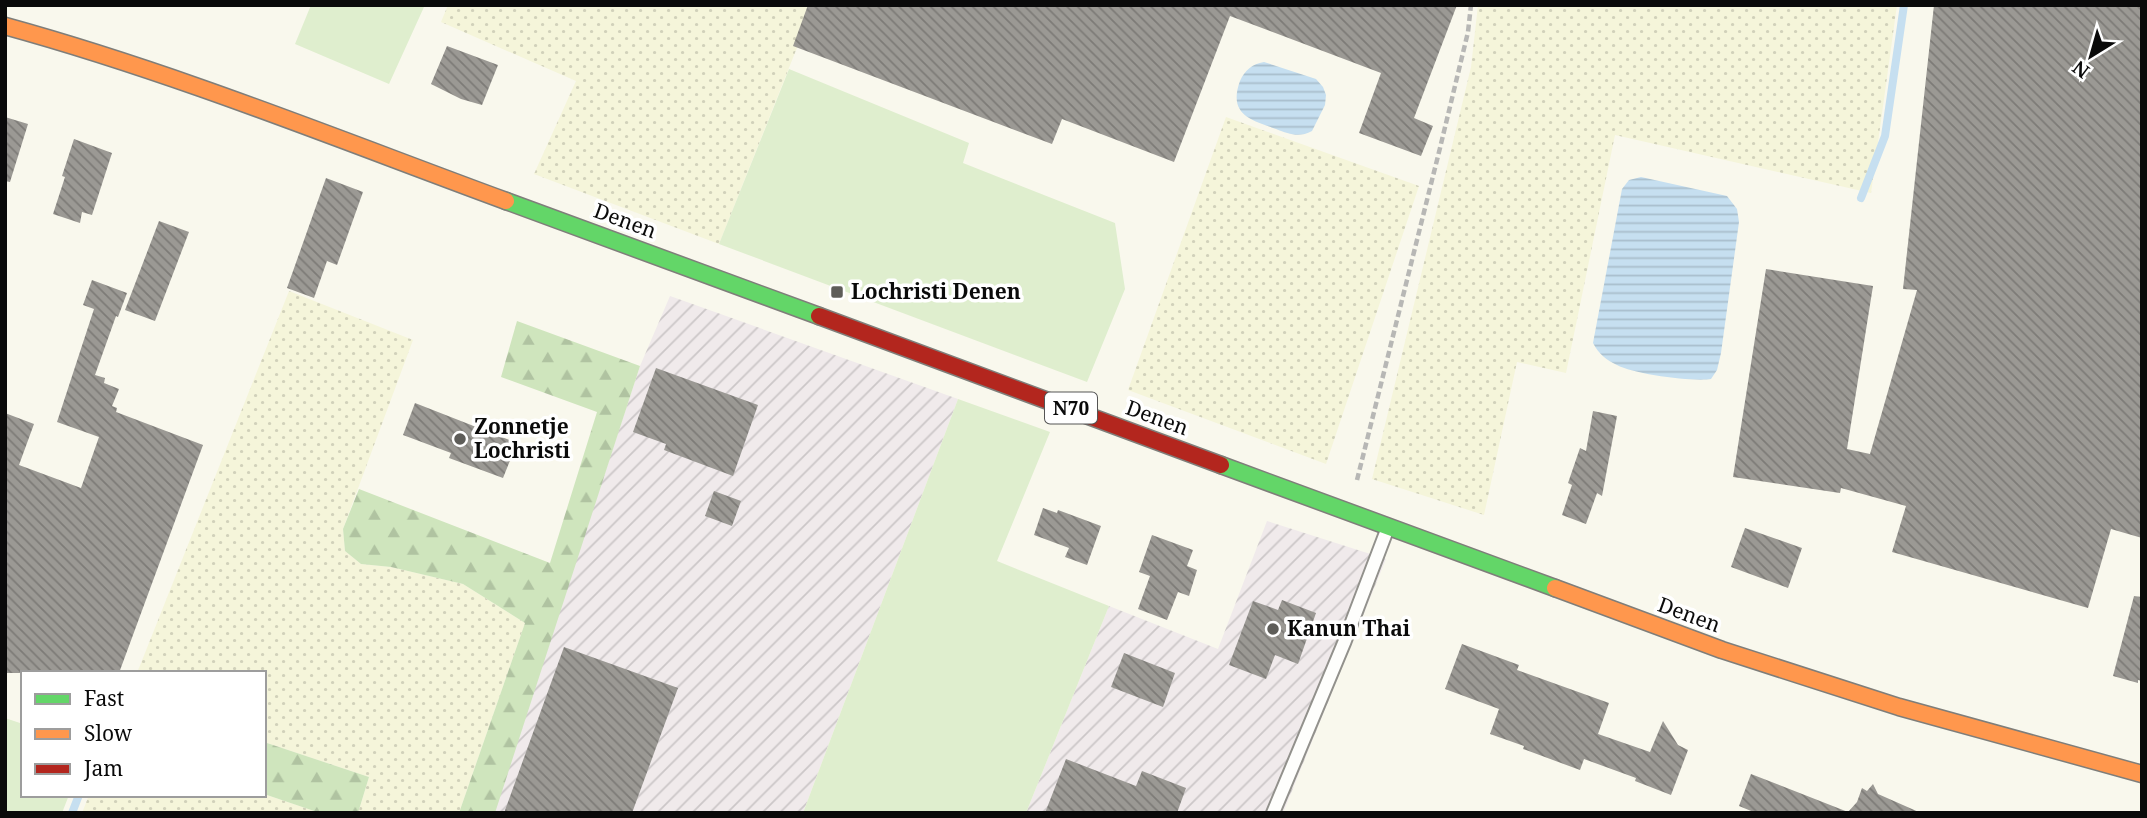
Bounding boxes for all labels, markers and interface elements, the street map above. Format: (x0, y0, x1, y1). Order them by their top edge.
north arrow (2056, 21, 2126, 91)
text: N (2067, 55, 2095, 84)
street label: Denen (590, 196, 661, 244)
place label: Lochristi Denen (851, 277, 1021, 305)
marker: Lochristi Denen (829, 284, 845, 300)
road number: N70 (1045, 392, 1097, 424)
street label: Denen (1122, 393, 1193, 441)
place label: Zonnetje Lochristi (474, 412, 571, 464)
marker: Zonnetje Lochristi (452, 431, 468, 447)
street label: Denen (1654, 590, 1725, 638)
place label: Kanun Thai (1287, 614, 1411, 642)
marker: Kanun Thai (1265, 621, 1281, 637)
legend (21, 671, 266, 797)
text: Fast (84, 684, 124, 712)
text: Slow (84, 719, 133, 747)
text: Jam (83, 754, 123, 782)

